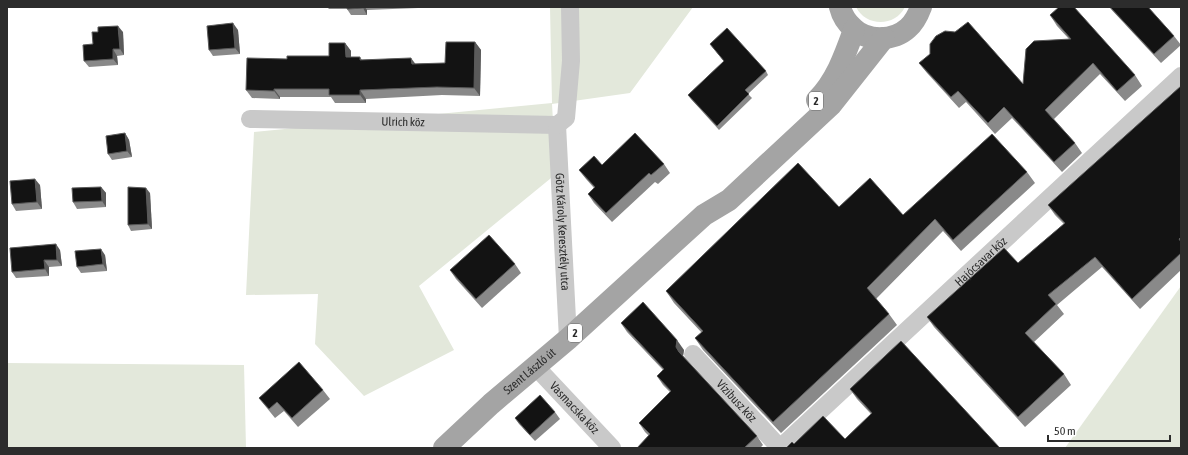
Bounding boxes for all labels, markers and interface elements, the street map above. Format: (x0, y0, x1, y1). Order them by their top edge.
road number: 2 (809, 92, 823, 110)
street label: Ulrich köz (381, 115, 425, 129)
street label: Götz Károly Keresztély utca (552, 173, 573, 291)
street label: Hajócsavar köz (952, 234, 1010, 289)
road number: 2 (568, 324, 582, 342)
street label: Szent László út (501, 345, 559, 397)
street label: Vízibusz köz (714, 377, 760, 425)
street label: Vasmacska köz (547, 379, 602, 437)
scale bar (1048, 417, 1170, 443)
text: 50 m (1054, 424, 1076, 438)

